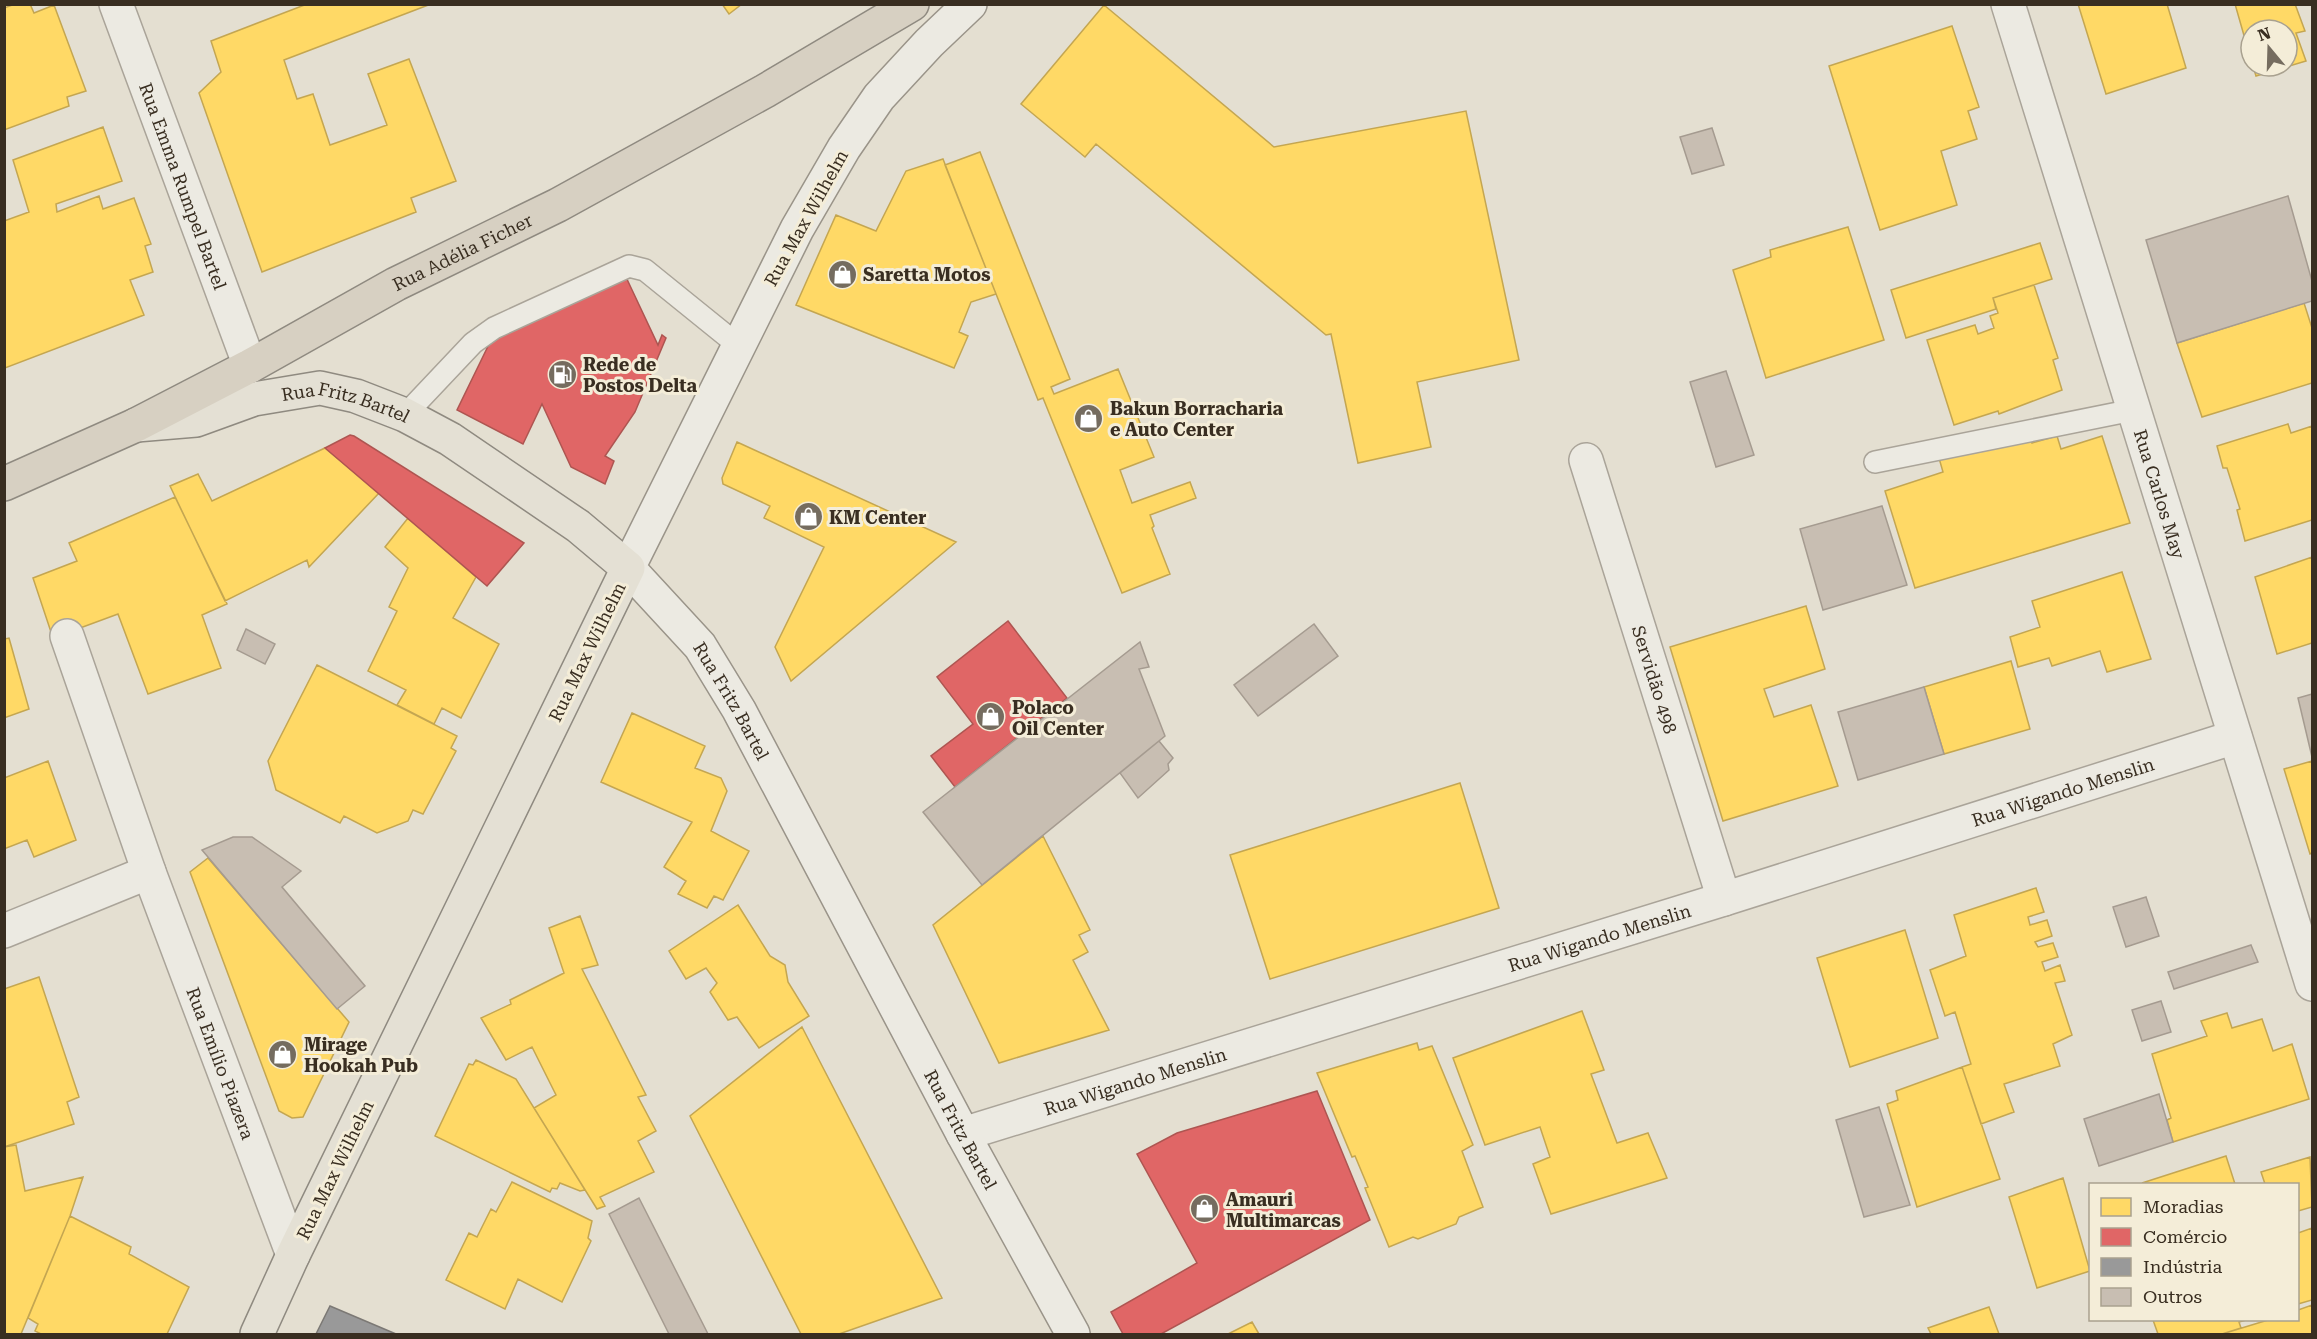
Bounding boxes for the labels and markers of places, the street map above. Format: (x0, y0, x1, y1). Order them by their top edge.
shop icon: Saretta Motos (826, 258, 858, 290)
place label: Saretta Motos (863, 264, 990, 285)
place label: Rede de Postos Delta (583, 354, 698, 396)
fuel station icon: Rede de Postos Delta (546, 358, 578, 390)
place label: Bakun Borracharia e Auto Center (1110, 398, 1284, 440)
shop icon: Bakun Borracharia e Auto Center (1073, 402, 1105, 434)
shop icon: KM Center (792, 501, 824, 533)
place label: KM Center (829, 507, 926, 528)
place label: Polaco Oil Center (1012, 697, 1104, 739)
shop icon: Polaco Oil Center (975, 701, 1007, 733)
place label: Mirage Hookah Pub (304, 1034, 418, 1076)
shop icon: Mirage Hookah Pub (267, 1038, 299, 1070)
place label: Amauri Multimarcas (1226, 1189, 1341, 1231)
shop icon: Amauri Multimarcas (1189, 1193, 1221, 1225)

